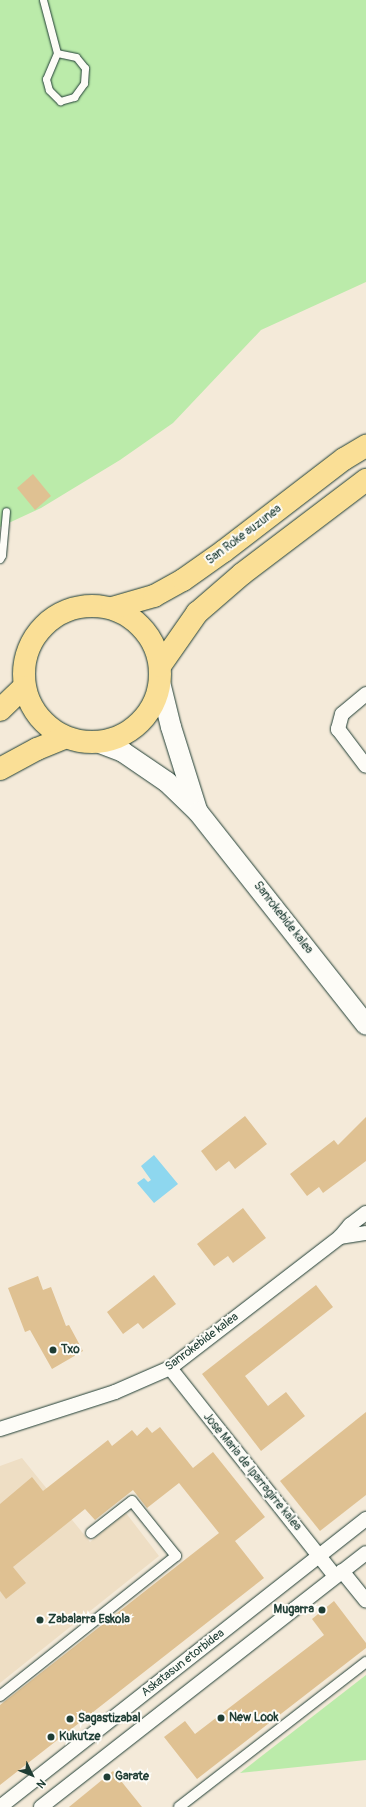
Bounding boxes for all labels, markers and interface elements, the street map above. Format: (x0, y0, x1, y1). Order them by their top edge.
street label: San Roke auzunea (204, 502, 284, 568)
street label: Sanrokebide kalea (250, 879, 316, 957)
street label: Sanrokebide kalea (163, 1310, 241, 1374)
place label: Txo (61, 1343, 80, 1357)
marker: Txo (48, 1345, 58, 1355)
street label: Jose Maria de Iparragirre kalea (200, 1410, 304, 1534)
place label: Mugarra (274, 1603, 314, 1617)
marker: Mugarra (317, 1605, 327, 1615)
place label: Zabalarra Eskola (48, 1613, 130, 1627)
marker: Zabalarra Eskola (35, 1615, 45, 1625)
street label: Askatasun etorbidea (139, 1626, 227, 1700)
place label: New Look (229, 1711, 278, 1725)
place label: Sagastizabal (78, 1712, 141, 1726)
marker: New Look (216, 1713, 226, 1723)
marker: Sagastizabal (65, 1714, 75, 1724)
place label: Kukutze (59, 1730, 100, 1744)
marker: Kukutze (46, 1732, 56, 1742)
north arrow (12, 1755, 52, 1795)
place label: Garate (115, 1770, 149, 1784)
marker: Garate (102, 1772, 112, 1782)
text: N (34, 1776, 48, 1791)

